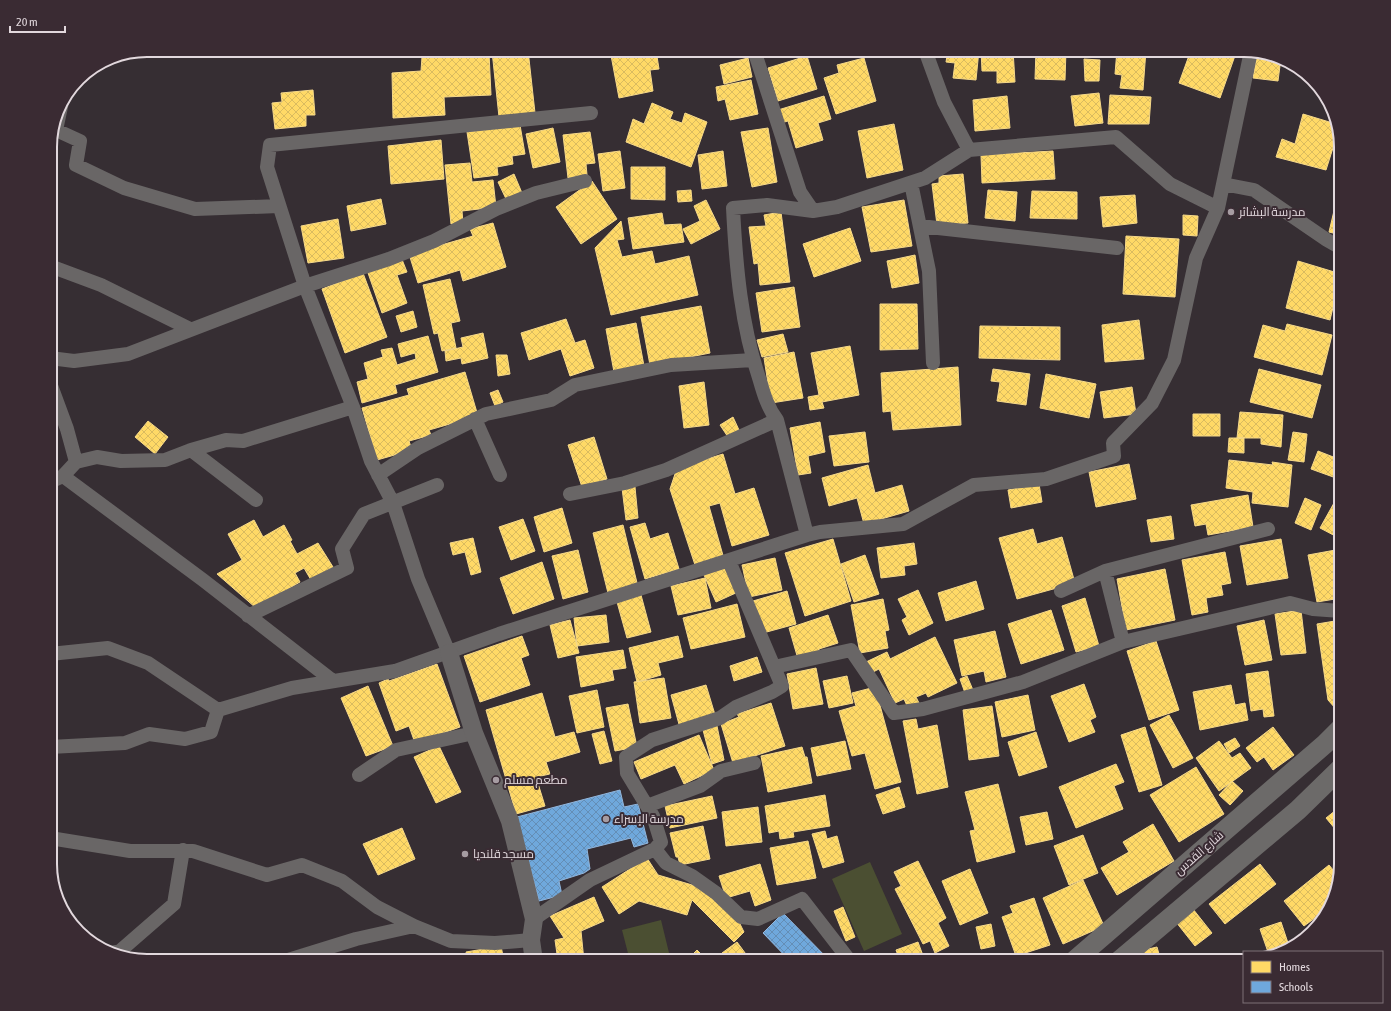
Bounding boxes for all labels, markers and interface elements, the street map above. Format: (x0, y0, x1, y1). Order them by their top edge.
scale bar (10, 8, 65, 34)
text: 20 m (16, 15, 38, 29)
place label: مدرسة البشائر (1238, 205, 1306, 219)
marker: مدرسة البشائر (1226, 207, 1236, 217)
place label: مطعم مسلم (504, 773, 568, 788)
marker: مطعم مسلم (491, 775, 501, 785)
place label: مدرسة الإسراء (614, 812, 684, 826)
marker: مدرسة الإسراء (601, 814, 611, 824)
street label: شارع القدس (1172, 828, 1227, 879)
place label: مسجد قلنديا (473, 847, 534, 861)
marker: مسجد قلنديا (460, 849, 470, 859)
legend (1243, 951, 1383, 1003)
text: Homes (1279, 960, 1310, 974)
text: Schools (1279, 980, 1313, 994)

